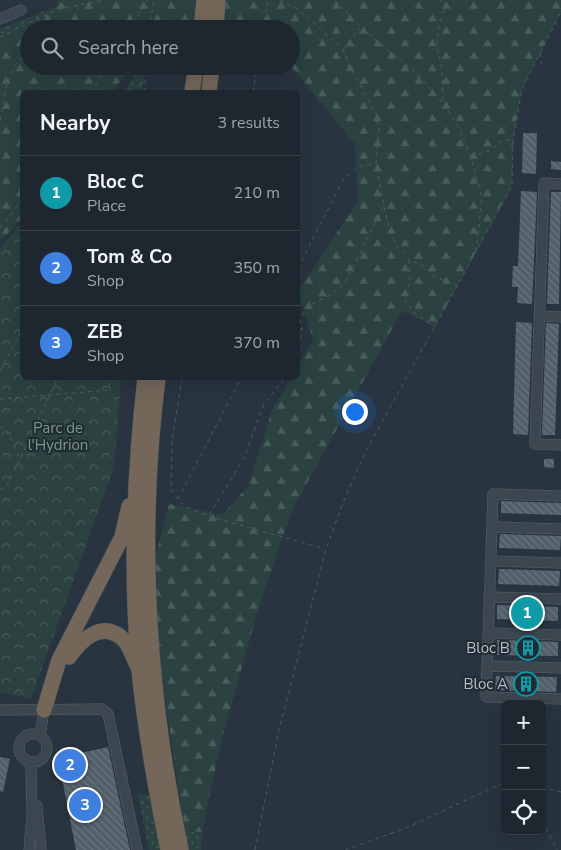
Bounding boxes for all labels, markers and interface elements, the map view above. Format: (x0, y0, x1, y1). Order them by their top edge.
search box (20, 20, 300, 75)
icon: search (38, 34, 66, 62)
text: Search here (78, 35, 179, 61)
text: Nearby (40, 109, 110, 137)
text: 3 results (218, 112, 280, 134)
text: Bloc C (87, 169, 144, 195)
text: 1 (51, 182, 61, 204)
text: 210 m (233, 182, 280, 204)
text: Place (87, 195, 126, 217)
text: Tom & Co (87, 244, 172, 270)
text: 2 (51, 257, 61, 279)
text: 350 m (233, 257, 280, 279)
text: Shop (87, 270, 124, 292)
text: ZEB (87, 319, 123, 345)
text: 3 (51, 332, 61, 354)
text: 370 m (233, 332, 280, 354)
text: Shop (87, 345, 124, 367)
your location (342, 399, 368, 425)
park label: Parc de l'Hydrion (28, 418, 88, 455)
pin: 1 (511, 594, 543, 632)
building icon: Bloc B (515, 635, 541, 661)
place label: Bloc B (466, 638, 510, 658)
building icon: Bloc A (513, 671, 539, 697)
place label: Bloc A (463, 674, 508, 694)
map controls (501, 700, 546, 835)
button: + (501, 700, 546, 745)
button: − (501, 745, 546, 790)
pin: 2 (54, 746, 86, 784)
pin: 3 (69, 786, 101, 824)
button: locate (501, 790, 546, 835)

